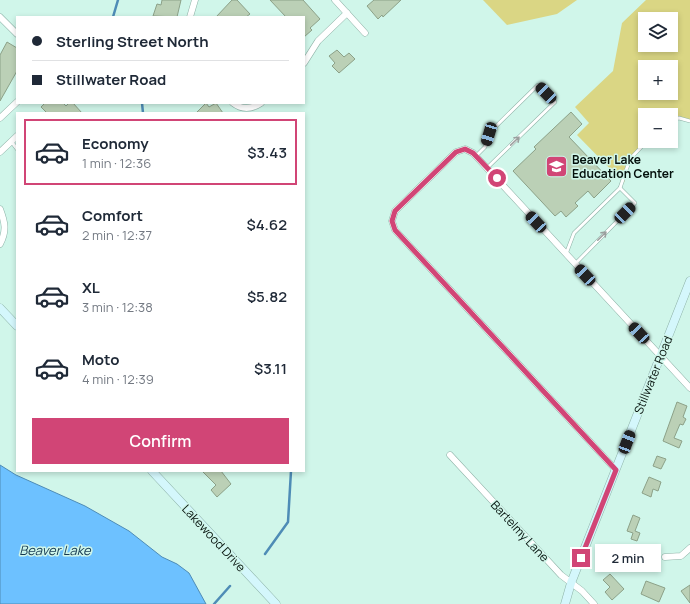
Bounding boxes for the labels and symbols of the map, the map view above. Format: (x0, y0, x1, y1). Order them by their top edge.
car (533, 80, 559, 106)
car (480, 121, 498, 147)
one-way arrow (510, 136, 520, 145)
place label: Beaver Lake Education Center (572, 151, 674, 182)
school or university icon: Beaver Lake Education Center (544, 153, 570, 179)
route start (488, 169, 506, 187)
car (612, 200, 638, 226)
car (523, 209, 549, 235)
one-way arrow (597, 231, 607, 241)
car (572, 262, 598, 288)
car (626, 320, 652, 346)
street label: Stillwater Road (630, 333, 676, 417)
car (617, 429, 637, 455)
street label: Bartelmy Lane (487, 497, 553, 565)
street label: Lakewood Drive (178, 501, 250, 575)
water label: Beaver Lake (19, 541, 92, 559)
callout: 2 min (595, 544, 661, 572)
route end (572, 549, 590, 567)

